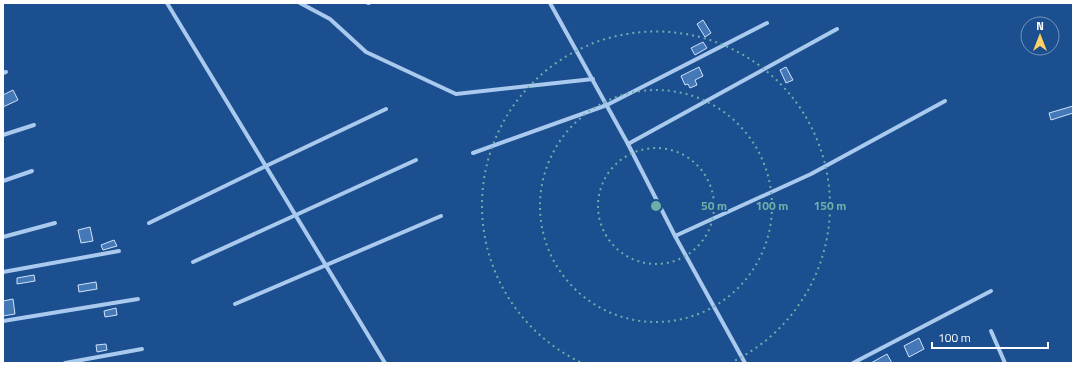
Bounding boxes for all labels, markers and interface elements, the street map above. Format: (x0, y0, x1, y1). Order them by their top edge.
north arrow (1020, 16, 1060, 56)
text: N (1036, 18, 1044, 34)
text: 50 m (701, 196, 727, 215)
text: 100 m (756, 196, 788, 215)
text: 150 m (814, 196, 846, 215)
centre of rings (649, 199, 663, 213)
scale bar (932, 324, 1048, 350)
text: 100 m (938, 328, 971, 347)

